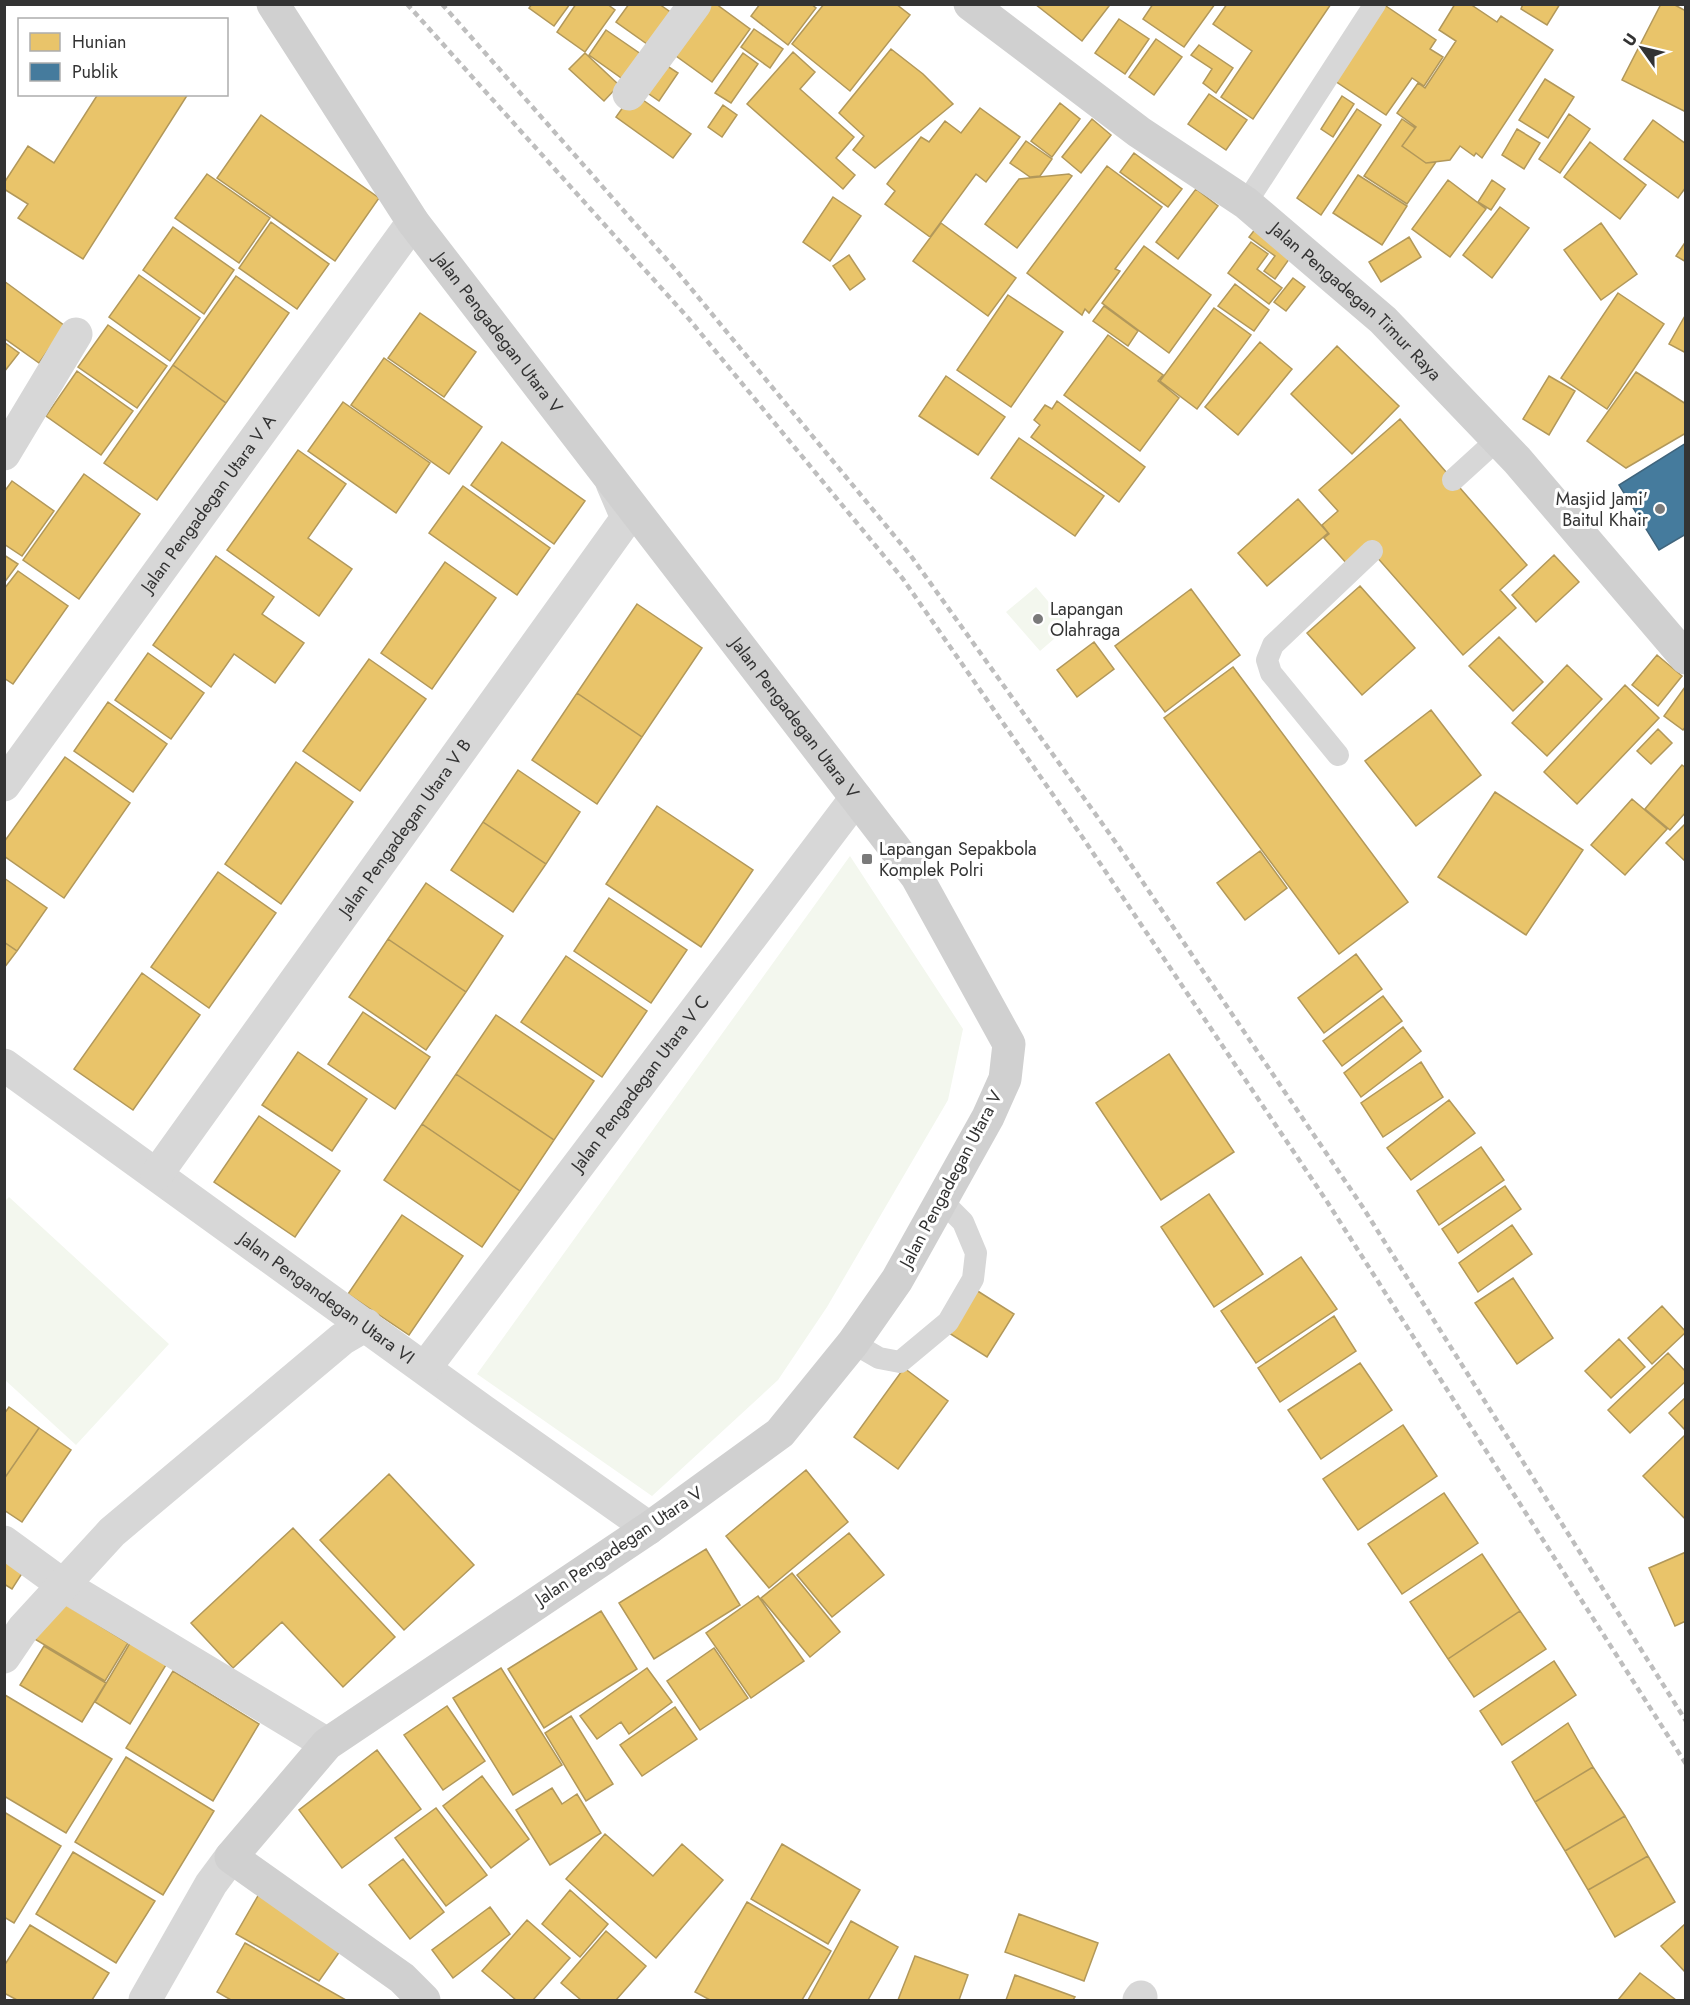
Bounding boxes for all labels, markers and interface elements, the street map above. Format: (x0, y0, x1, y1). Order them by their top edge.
legend (18, 18, 228, 96)
north arrow (1612, 18, 1672, 78)
text: Hunian (72, 29, 127, 55)
text: U (1617, 29, 1643, 51)
text: Publik (72, 59, 118, 85)
street label: Jalan Pengadegan Timur Raya (1263, 215, 1447, 387)
street label: Jalan Pengadegan Utara V (427, 245, 569, 419)
street label: Jalan Pengadegan Utara V A (134, 409, 282, 600)
place label: Masjid Jami' Baitul Khair (1556, 486, 1649, 533)
marker: Masjid Jami' Baitul Khair (1653, 502, 1667, 516)
place label: Lapangan Olahraga (1050, 596, 1124, 643)
marker: Lapangan Olahraga (1031, 612, 1045, 626)
street label: Jalan Pengadegan Utara V (723, 630, 865, 804)
street label: Jalan Pengadegan Utara V B (331, 734, 478, 923)
place label: Lapangan Sepakbola Komplek Polri (879, 836, 1037, 883)
marker: Lapangan Sepakbola Komplek Polri (860, 852, 874, 866)
street label: Jalan Pengadegan Utara V C (564, 990, 716, 1179)
street label: Jalan Pengadegan Utara V (892, 1086, 1009, 1274)
street label: Jalan Pengandegan Utara VI (232, 1224, 420, 1370)
street label: Jalan Pengadegan Utara V (528, 1480, 708, 1613)

